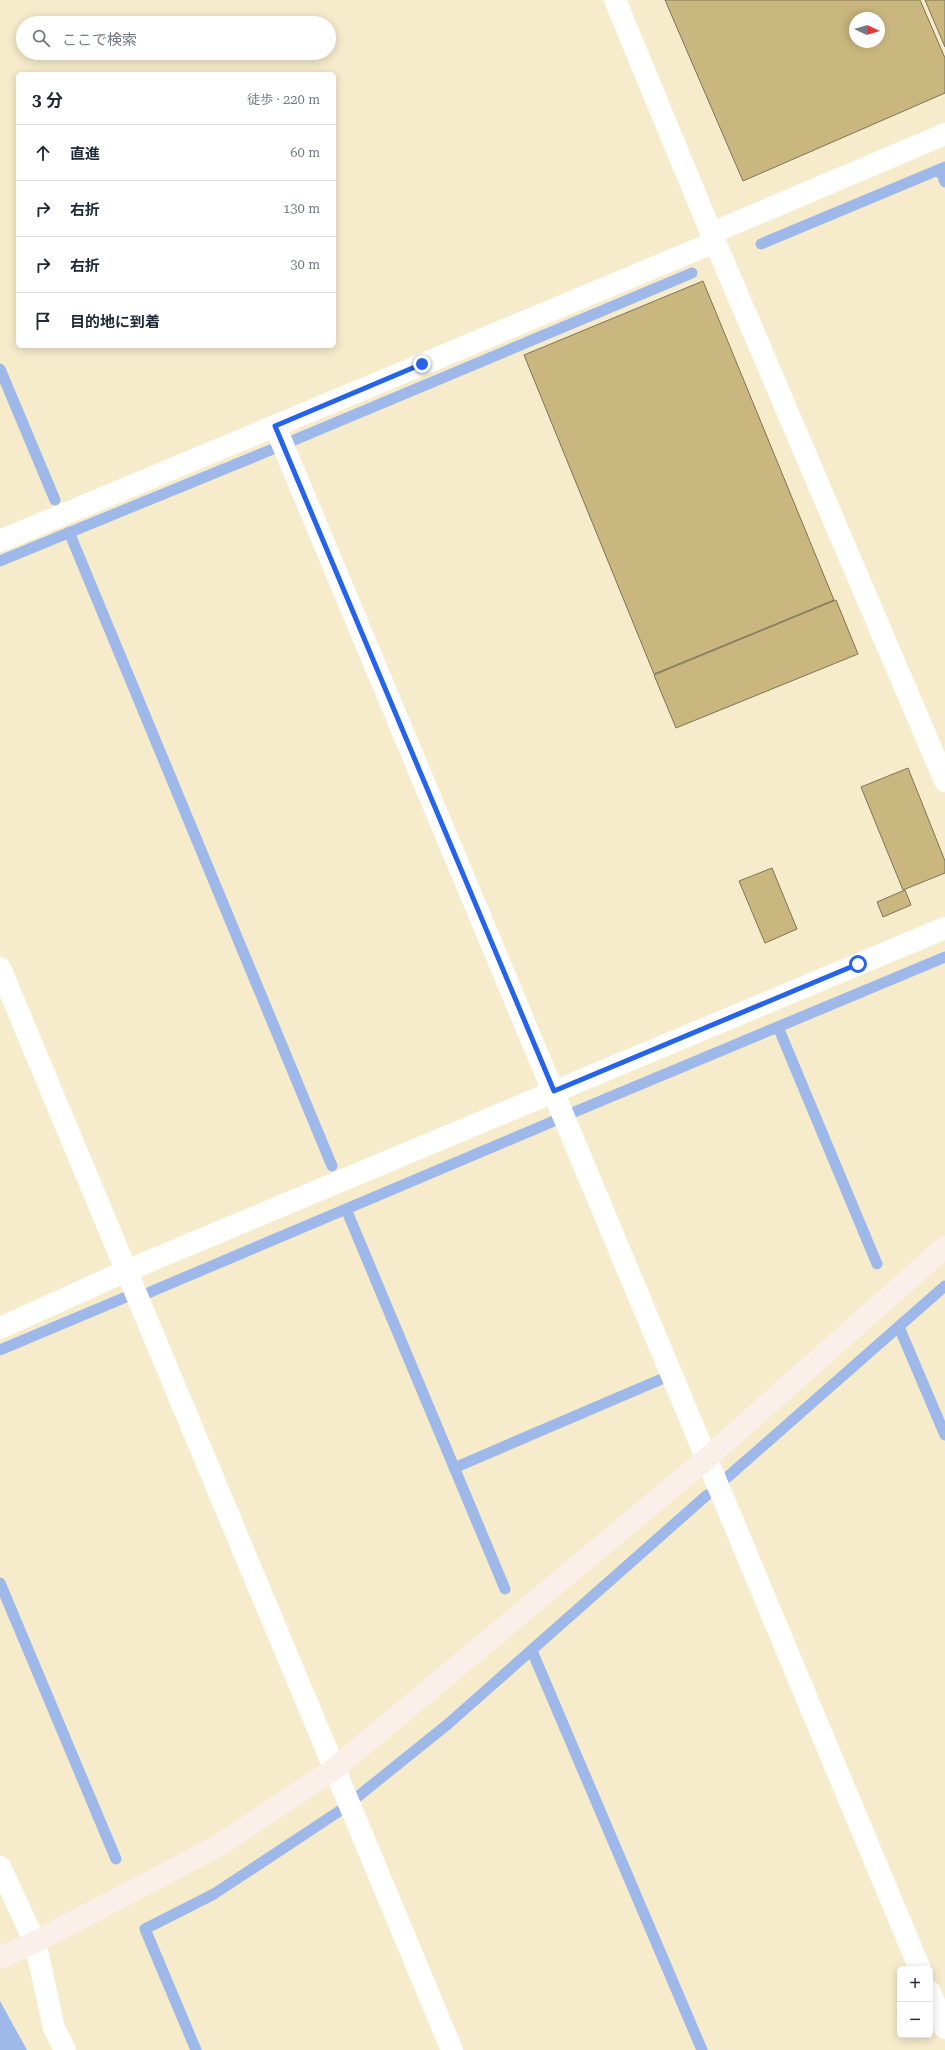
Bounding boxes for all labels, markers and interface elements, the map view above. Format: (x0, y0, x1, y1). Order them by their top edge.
north arrow (849, 12, 885, 48)
search box (16, 16, 336, 60)
icon: search (30, 27, 52, 49)
text: ここで検索 (62, 31, 137, 49)
text: 3 分 (32, 90, 63, 110)
text: 徒歩 · 220 m (247, 92, 320, 107)
icon: ahead (32, 142, 54, 164)
text: 直進 (70, 145, 100, 163)
text: 60 m (290, 145, 320, 160)
icon: right (32, 198, 54, 220)
text: 右折 (70, 201, 100, 219)
text: 130 m (283, 201, 320, 216)
icon: right (32, 254, 54, 276)
text: 右折 (70, 257, 100, 275)
text: 30 m (290, 257, 320, 272)
icon: arrive (32, 310, 54, 332)
text: 目的地に到着 (70, 313, 160, 331)
route end (413, 355, 431, 373)
route start (849, 955, 867, 973)
map controls (897, 1966, 933, 2038)
button: + (897, 1966, 933, 2002)
button: − (897, 2002, 933, 2038)

